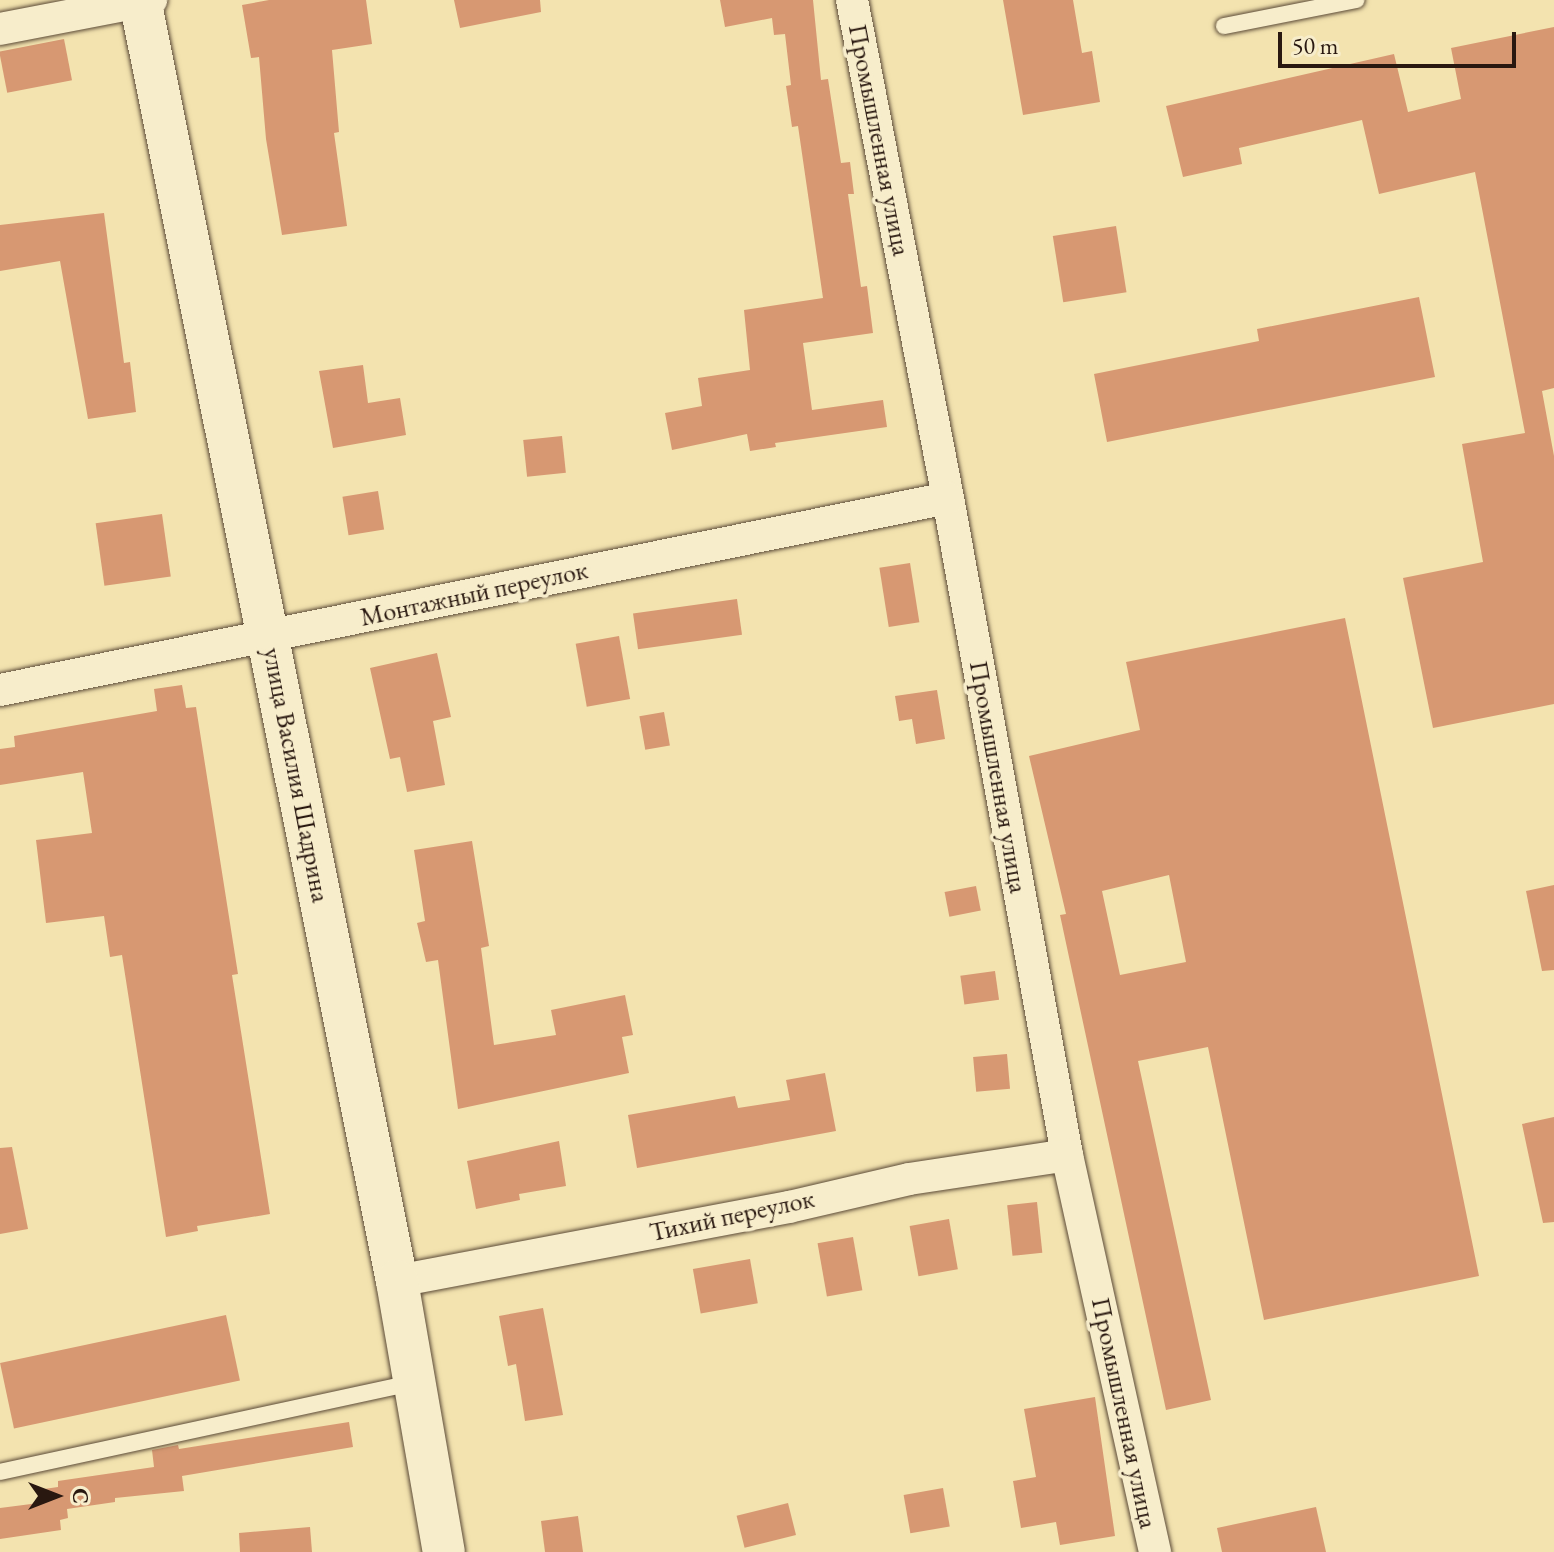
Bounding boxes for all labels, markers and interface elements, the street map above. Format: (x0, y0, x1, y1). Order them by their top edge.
scale bar (1282, 16, 1520, 66)
street label: Промышленная улица (841, 21, 917, 259)
text: 50 m (1292, 30, 1339, 61)
street label: Монтажный переулок (357, 555, 591, 633)
street label: улица Василия Шадрина (256, 645, 336, 905)
street label: Промышленная улица (962, 658, 1034, 896)
street label: Тихий переулок (647, 1183, 817, 1249)
street label: Промышленная улица (1084, 1295, 1164, 1531)
north arrow (16, 1456, 96, 1536)
text: С (66, 1488, 95, 1504)

